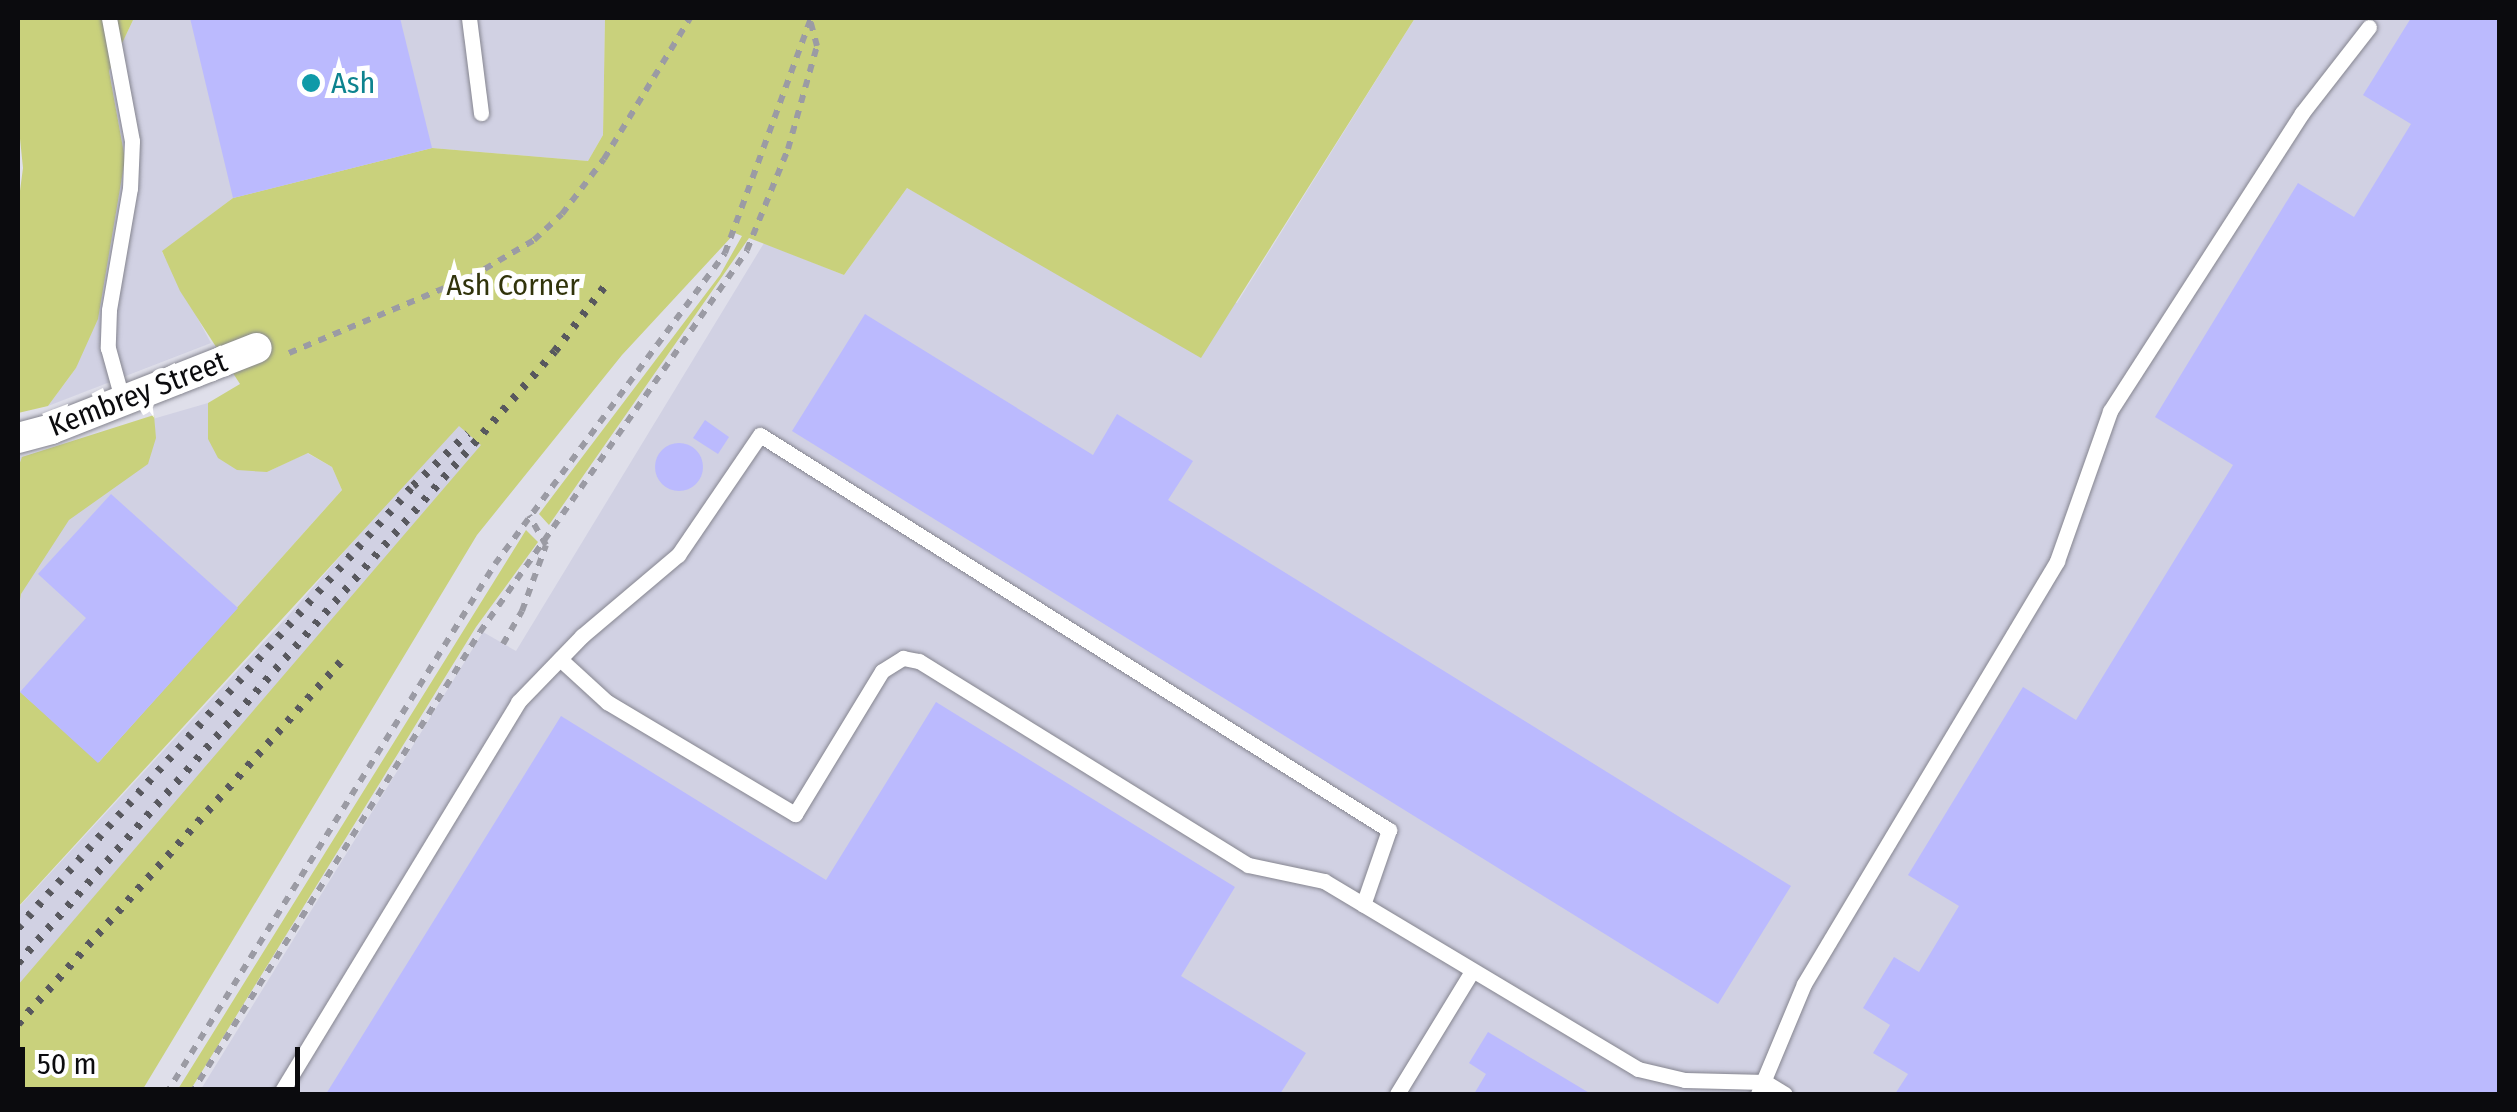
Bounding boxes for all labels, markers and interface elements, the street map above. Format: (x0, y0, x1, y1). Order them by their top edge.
place label: Ash (331, 65, 375, 101)
marker: Ash (300, 72, 322, 94)
park label: Ash Corner (446, 267, 580, 303)
street label: Kembrey Street (44, 344, 232, 444)
scale bar (25, 1027, 305, 1089)
text: 50 m (37, 1046, 97, 1082)

